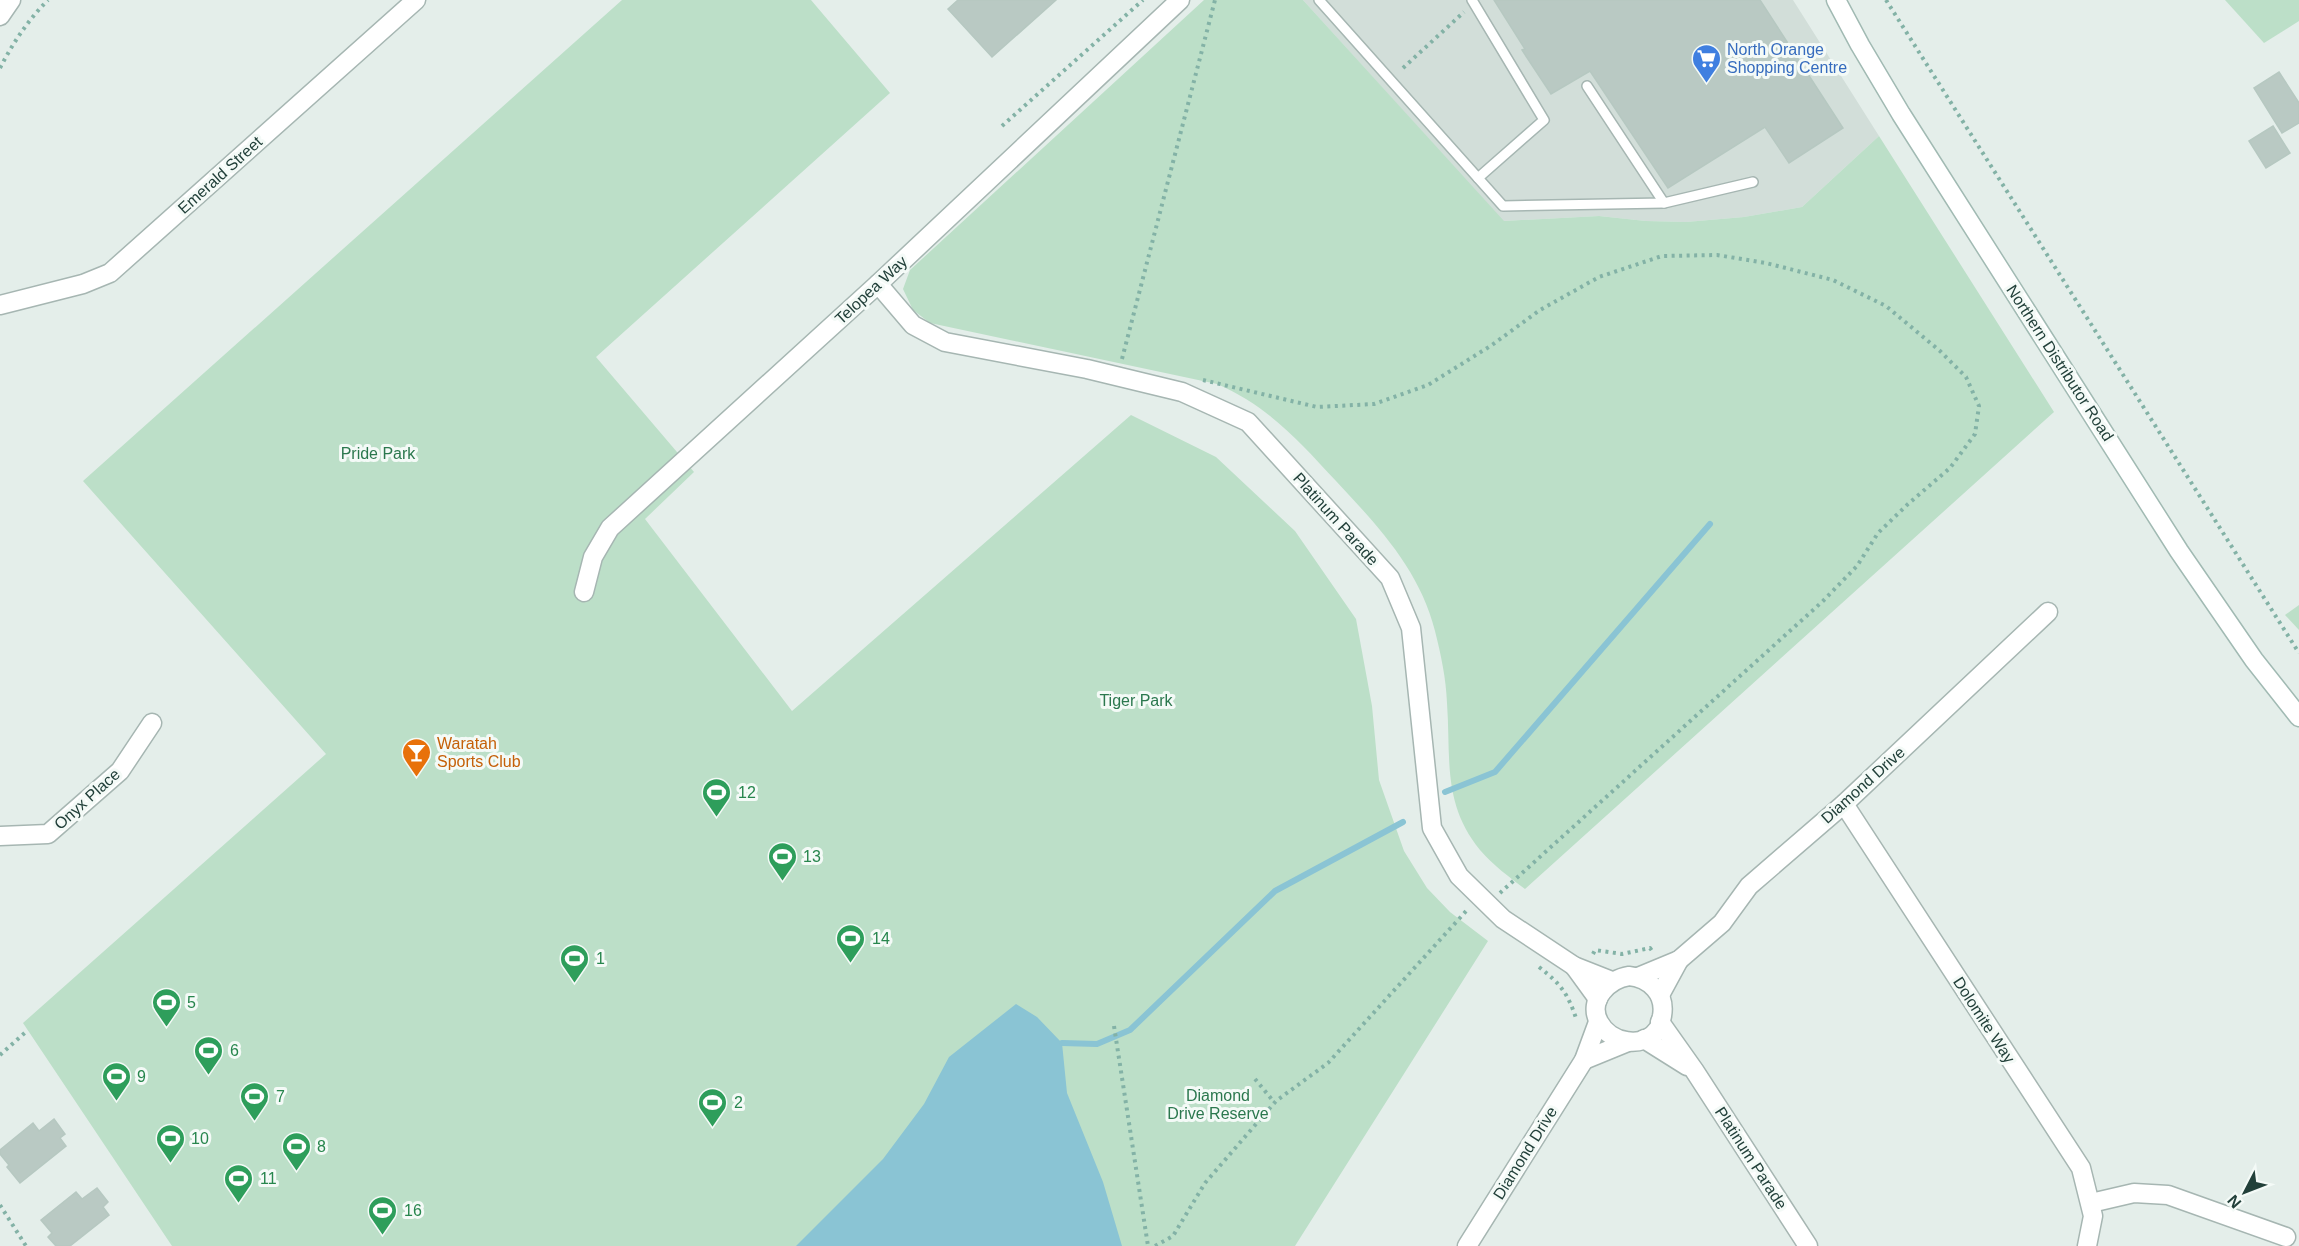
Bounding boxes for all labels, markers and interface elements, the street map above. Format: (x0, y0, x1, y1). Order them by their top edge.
place label: North Orange Shopping Centre (1727, 41, 1847, 76)
supermarket icon: North Orange Shopping Centre (1690, 42, 1722, 84)
street label: Emerald Street (175, 133, 266, 217)
street label: Telopea Way (832, 252, 910, 328)
street label: Northern Distributor Road (2003, 282, 2117, 444)
park label: Pride Park (341, 445, 416, 462)
street label: Platinum Parade (1290, 469, 1382, 569)
park label: Tiger Park (1099, 692, 1174, 709)
place label: Waratah Sports Club (437, 735, 521, 770)
bar icon: Waratah Sports Club (400, 736, 432, 778)
street label: Diamond Drive (1818, 743, 1908, 827)
street label: Onyx Place (51, 765, 123, 833)
sports icon: 12 (701, 776, 733, 818)
place label: 12 (738, 784, 756, 801)
sports icon: 13 (766, 840, 798, 882)
place label: 13 (803, 848, 821, 865)
sports icon: 14 (835, 922, 867, 964)
place label: 14 (872, 930, 890, 947)
sports icon: 1 (559, 942, 591, 984)
place label: 1 (596, 950, 605, 967)
street label: Dolomite Way (1950, 974, 2018, 1066)
sports icon: 5 (150, 986, 182, 1028)
place label: 5 (187, 994, 196, 1011)
sports icon: 6 (193, 1034, 225, 1076)
place label: 6 (230, 1042, 239, 1059)
sports icon: 9 (100, 1060, 132, 1102)
place label: 9 (137, 1068, 146, 1085)
sports icon: 7 (239, 1080, 271, 1122)
sports icon: 2 (697, 1086, 729, 1128)
park label: Diamond Drive Reserve (1167, 1087, 1269, 1122)
place label: 7 (276, 1088, 285, 1105)
place label: 2 (734, 1094, 743, 1111)
street label: Diamond Drive (1490, 1104, 1560, 1202)
street label: Platinum Parade (1712, 1104, 1790, 1212)
sports icon: 10 (154, 1122, 186, 1164)
place label: 10 (191, 1130, 209, 1147)
sports icon: 8 (280, 1130, 312, 1172)
place label: 8 (317, 1138, 326, 1155)
sports icon: 11 (223, 1162, 255, 1204)
north arrow (2215, 1162, 2275, 1222)
place label: 11 (260, 1170, 277, 1187)
text: N (2224, 1192, 2244, 1212)
sports icon: 16 (367, 1194, 399, 1236)
place label: 16 (404, 1202, 422, 1219)

